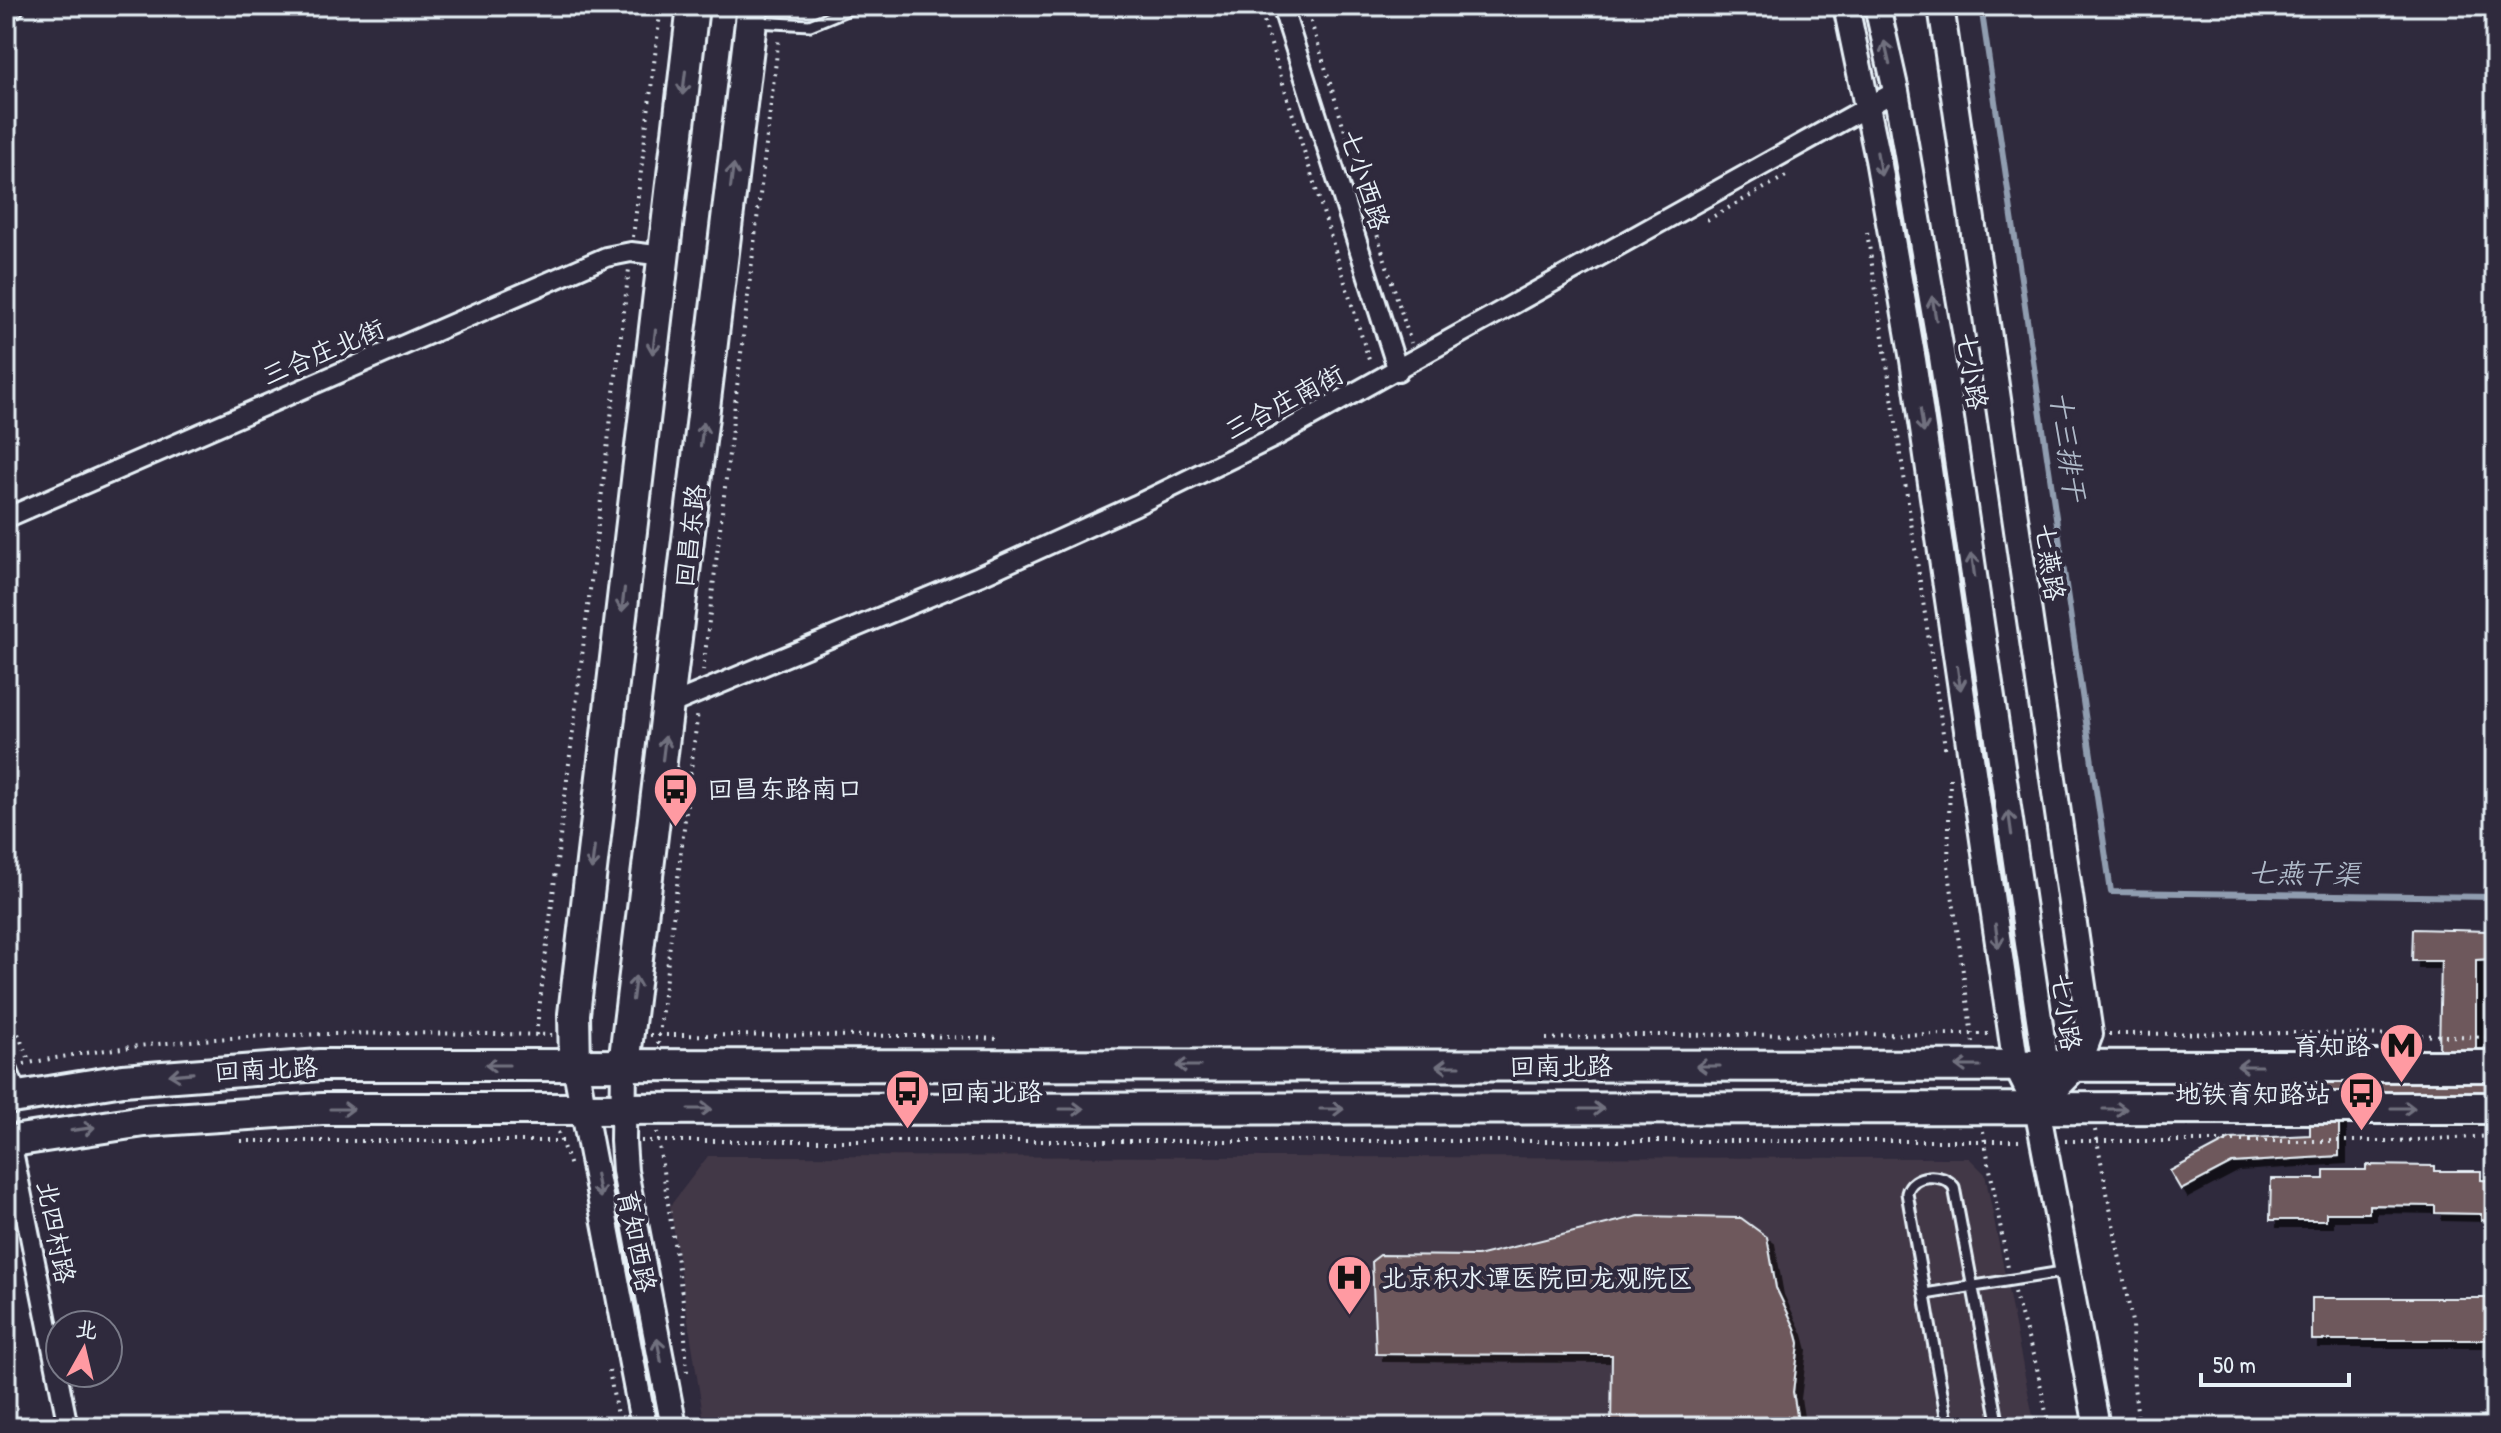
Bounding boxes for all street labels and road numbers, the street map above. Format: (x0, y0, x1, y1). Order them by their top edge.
street label: 七小西路 (1333, 125, 1398, 235)
street label: 三合庄北街 (256, 310, 389, 393)
street label: 七小路 (1949, 330, 1996, 412)
street label: 三合庄南街 (1218, 356, 1349, 448)
street label: 回昌东路 (666, 482, 713, 590)
street label: 七燕路 (2028, 521, 2073, 603)
street label: 七小路 (2044, 971, 2089, 1053)
street label: 回南北路 (213, 1048, 319, 1089)
street label: 回南北路 (1509, 1048, 1613, 1083)
street label: 北四村路 (29, 1178, 84, 1286)
street label: 育知西路 (610, 1187, 665, 1295)

